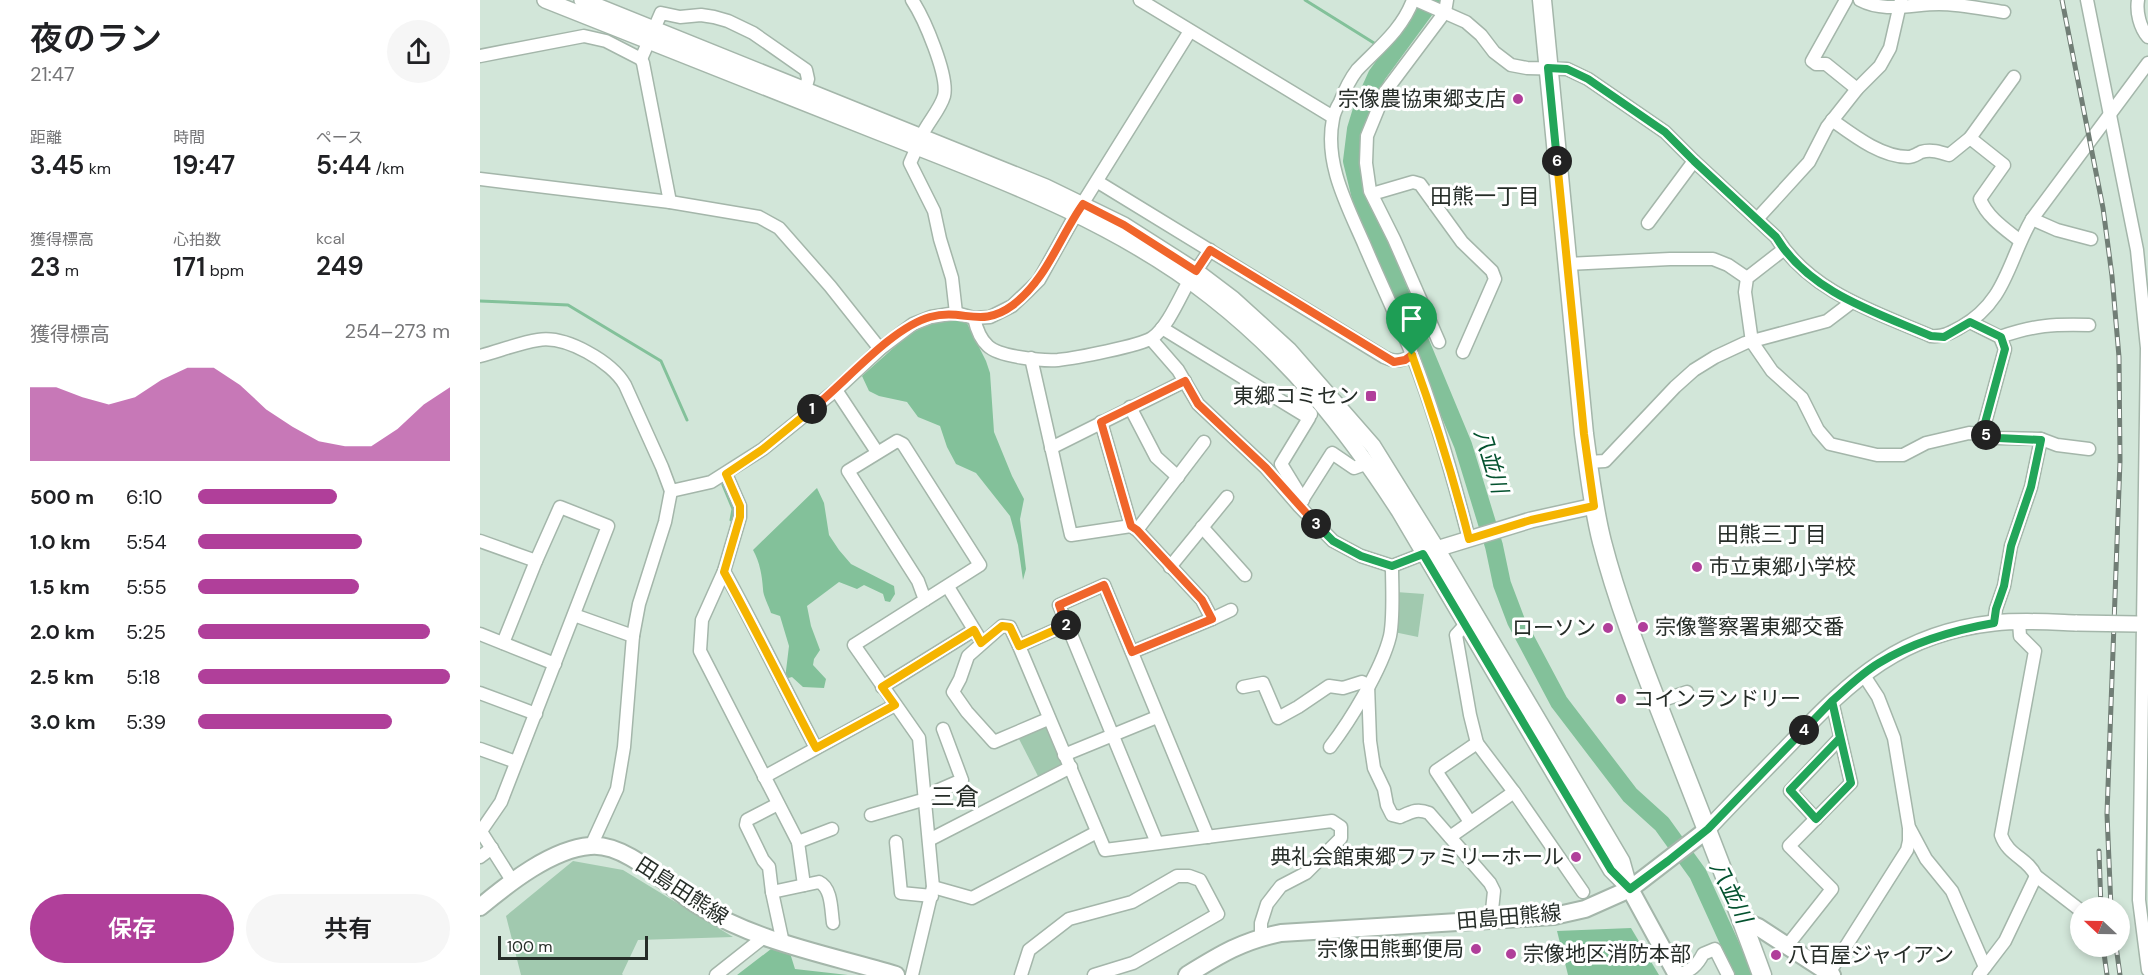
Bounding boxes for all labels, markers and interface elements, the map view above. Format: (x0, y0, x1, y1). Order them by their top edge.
text: 夜のラン (30, 17, 162, 60)
button: share (387, 20, 450, 83)
text: 21:47 (30, 61, 75, 87)
place label: 宗像農協東郷支店 (1338, 85, 1506, 113)
marker: 宗像農協東郷支店 (1511, 92, 1525, 106)
text: 距離 (30, 127, 62, 148)
text: 時間 (173, 127, 205, 148)
text: ペース (316, 127, 363, 148)
pin: 6 (1542, 146, 1572, 176)
text: 3.45 (30, 148, 84, 182)
text: 19:47 (173, 148, 235, 182)
text: 5:44 (316, 148, 371, 182)
text: 6 (1552, 150, 1562, 171)
text: km (84, 158, 111, 179)
text: /km (371, 158, 404, 179)
district label: 田熊一丁目 (1430, 182, 1540, 211)
text: kcal (316, 228, 345, 249)
text: 獲得標高 (30, 229, 94, 250)
text: 心拍数 (173, 229, 221, 250)
text: 249 (316, 249, 364, 283)
text: 23 (30, 250, 61, 284)
text: 171 (173, 250, 205, 284)
text: m (61, 260, 79, 281)
text: bpm (205, 260, 244, 281)
pin (1386, 293, 1437, 355)
icon: arrive (1395, 302, 1428, 335)
text: 254–273 m (344, 318, 450, 344)
text: 獲得標高 (30, 321, 110, 347)
place label: 東郷コミセン (1233, 382, 1359, 410)
marker: 東郷コミセン (1364, 389, 1378, 403)
pin: 1 (797, 394, 827, 424)
text: 1 (809, 398, 815, 419)
pin: 5 (1971, 420, 2001, 450)
text: 5 (1981, 424, 1991, 445)
water label: 八並川 (1467, 425, 1515, 499)
text: 500 m (30, 484, 94, 510)
text: 6:10 (126, 484, 163, 510)
pin: 3 (1301, 509, 1331, 539)
text: 3 (1311, 513, 1321, 534)
district label: 田熊三丁目 (1717, 520, 1827, 549)
text: 1.0 km (30, 529, 91, 555)
text: 5:54 (126, 529, 167, 555)
place label: 市立東郷小学校 (1709, 553, 1856, 581)
marker: 市立東郷小学校 (1690, 560, 1704, 574)
text: 1.5 km (30, 574, 90, 600)
text: 5:55 (126, 574, 167, 600)
pin: 2 (1051, 610, 1081, 640)
place label: 宗像警察署東郷交番 (1655, 613, 1844, 641)
text: 2 (1061, 614, 1071, 635)
place label: ローソン (1512, 614, 1596, 642)
text: 2.0 km (30, 619, 95, 645)
text: 5:25 (126, 619, 166, 645)
marker: 宗像警察署東郷交番 (1636, 620, 1650, 634)
marker: ローソン (1601, 621, 1615, 635)
text: 2.5 km (30, 664, 94, 690)
text: 5:18 (126, 664, 161, 690)
place label: コインランドリー (1633, 685, 1801, 713)
marker: コインランドリー (1614, 692, 1628, 706)
text: 3.0 km (30, 709, 95, 735)
text: 5:39 (126, 709, 166, 735)
pin: 4 (1789, 715, 1819, 745)
text: 4 (1799, 719, 1809, 740)
district label: 三倉 (931, 781, 979, 812)
place label: 典礼会館東郷ファミリーホール (1270, 843, 1564, 871)
marker: 典礼会館東郷ファミリーホール (1569, 850, 1583, 864)
street label: 田島田熊線 (630, 851, 734, 931)
water label: 八並川 (1703, 856, 1759, 930)
button: 保存 (30, 894, 234, 963)
button: 共有 (246, 894, 450, 963)
north arrow (2070, 897, 2130, 957)
map controls (2070, 897, 2130, 957)
street label: 田島田熊線 (1455, 898, 1563, 936)
scale bar (498, 933, 648, 960)
place label: 宗像田熊郵便局 (1317, 935, 1464, 963)
text: 100 m (507, 936, 552, 957)
place label: 宗像地区消防本部 (1523, 940, 1691, 968)
place label: 八百屋ジャイアン (1788, 941, 1954, 969)
marker: 宗像田熊郵便局 (1469, 942, 1483, 956)
marker: 宗像地区消防本部 (1504, 947, 1518, 961)
marker: 八百屋ジャイアン (1769, 948, 1783, 962)

